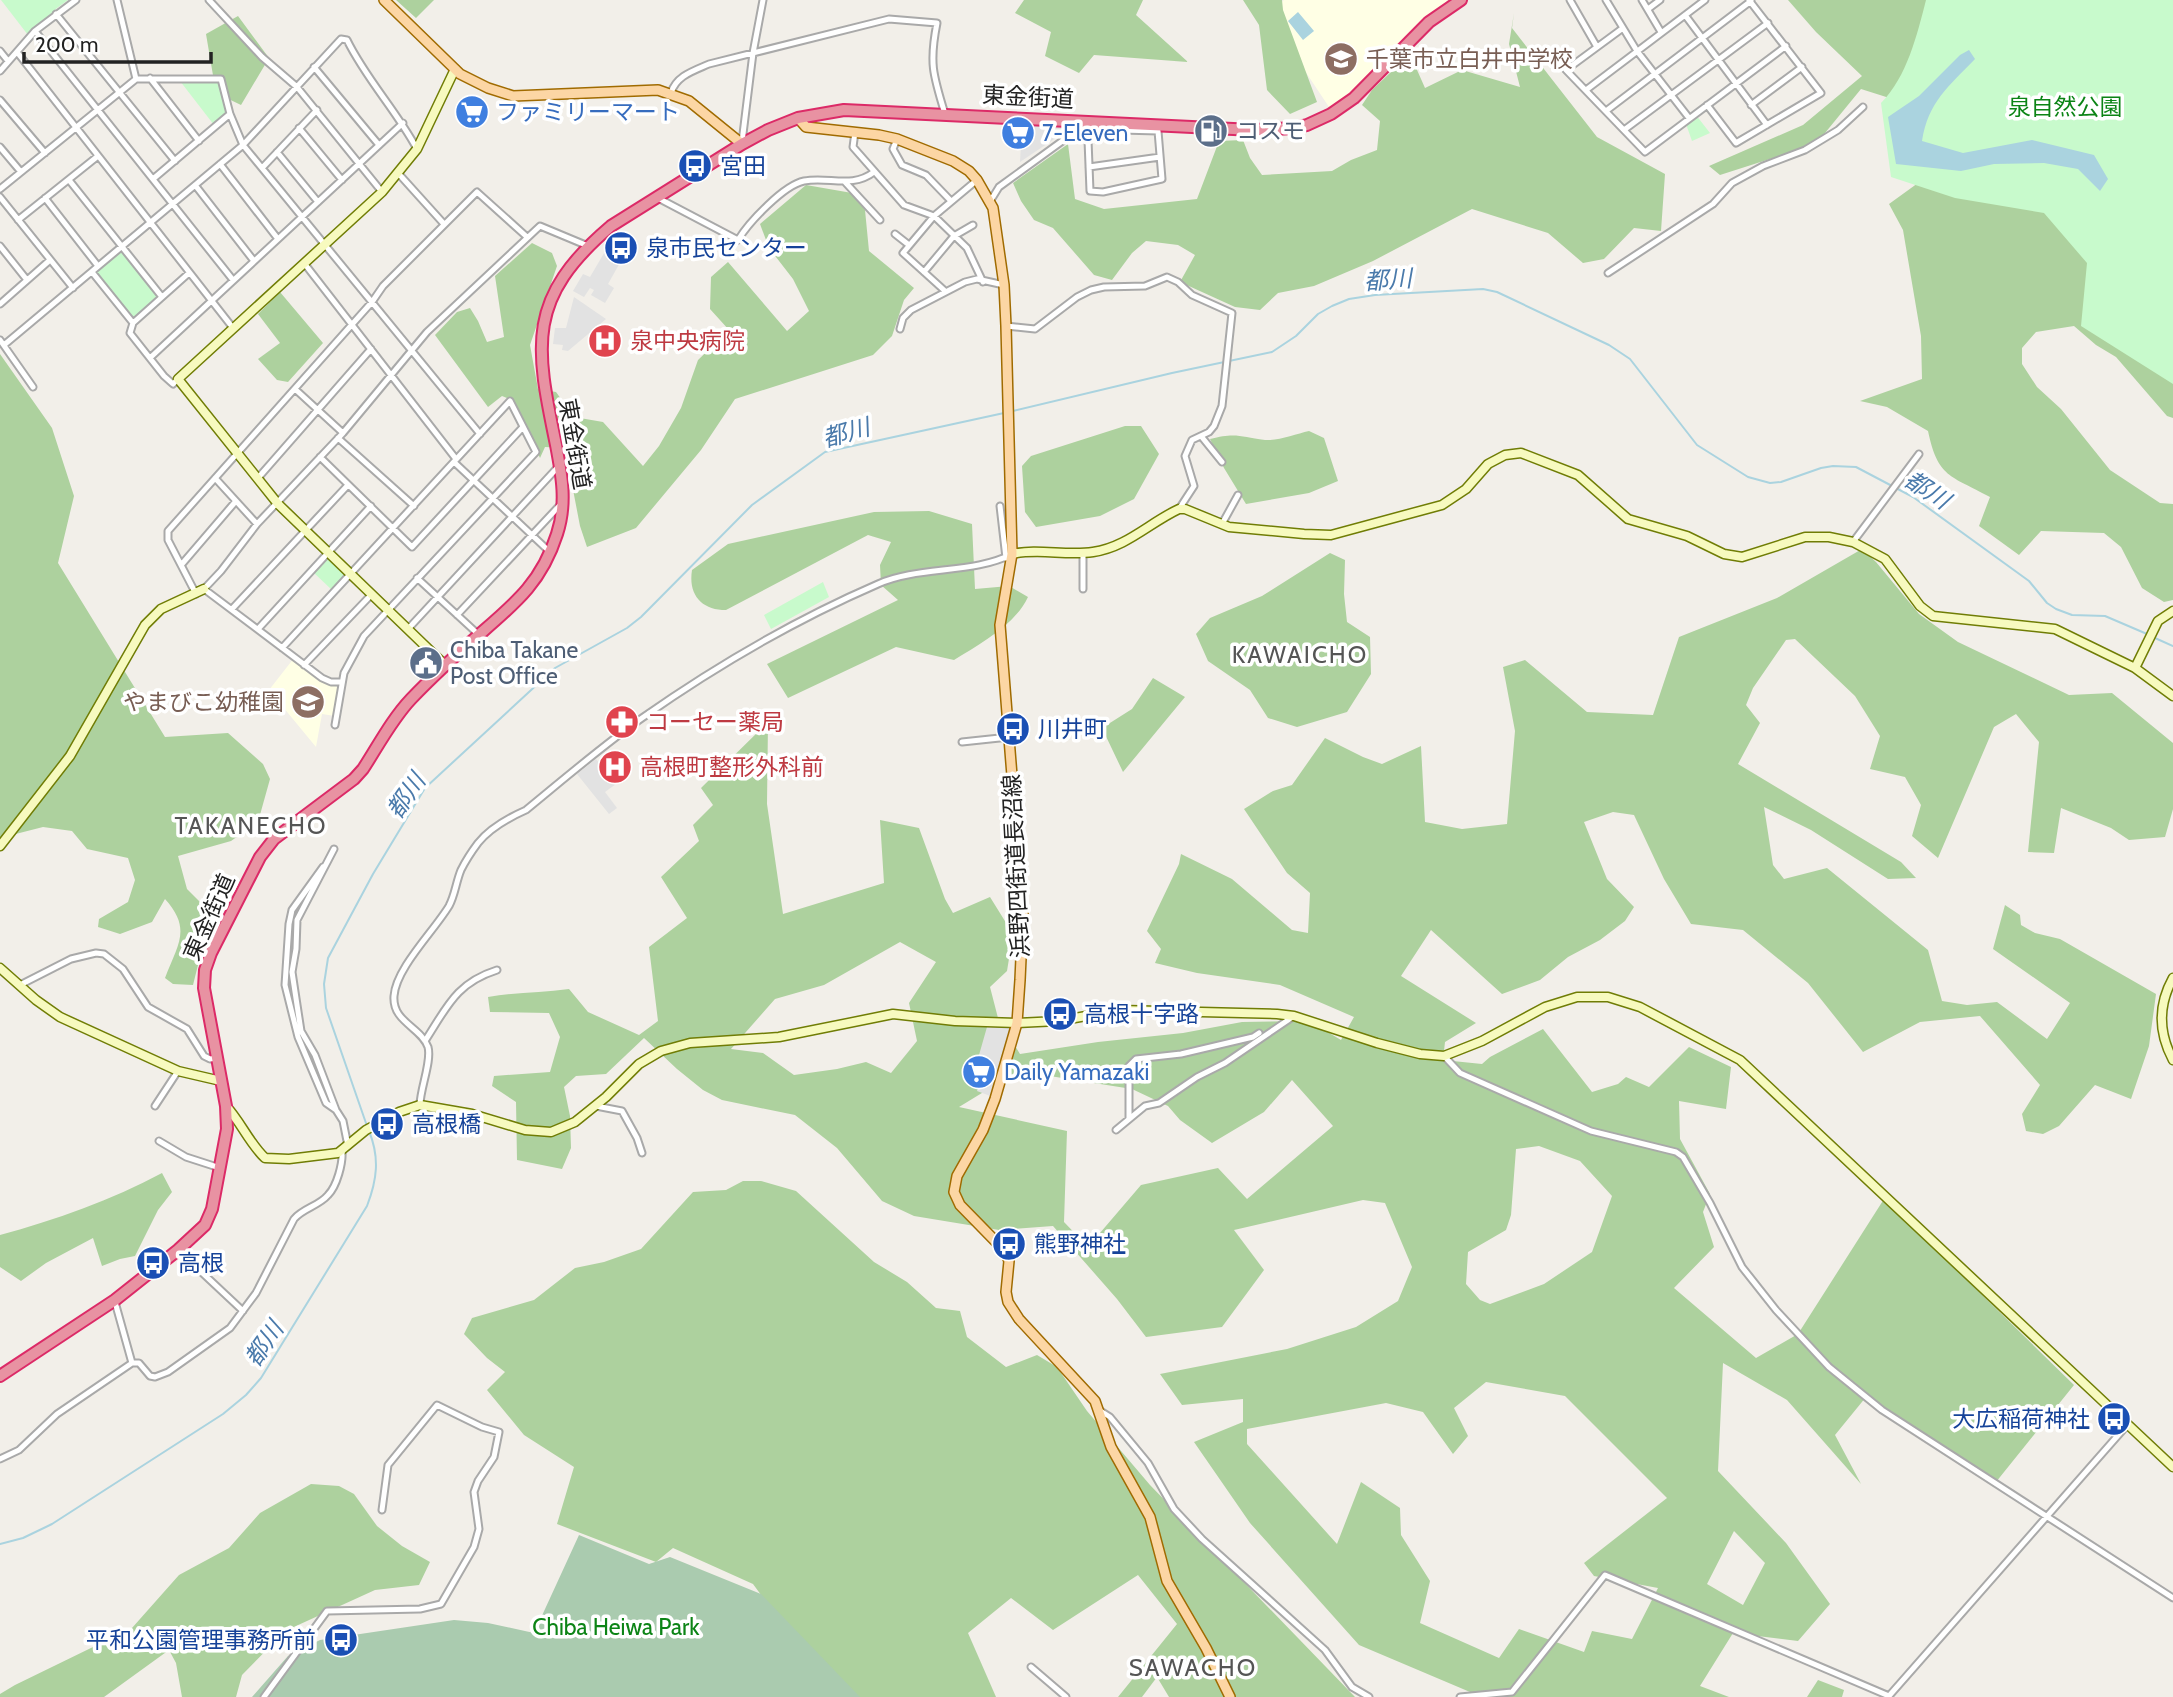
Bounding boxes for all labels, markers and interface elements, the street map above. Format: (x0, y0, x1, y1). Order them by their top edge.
scale bar (24, 21, 212, 65)
text: 200 m (35, 32, 98, 57)
school or university icon: 千葉市立白井中学校 (1322, 40, 1360, 78)
place label: 千葉市立白井中学校 (1366, 45, 1573, 73)
street label: 東金街道 (981, 81, 1075, 113)
supermarket icon: ファミリーマート (453, 93, 491, 131)
park label: 泉自然公園 (2008, 93, 2123, 121)
place label: ファミリーマート (496, 98, 680, 126)
fuel station icon: コスモ (1192, 112, 1230, 150)
supermarket icon: 7-Eleven (999, 114, 1037, 152)
place label: コスモ (1236, 117, 1305, 145)
place label: 7-Eleven (1042, 119, 1128, 147)
bus stop icon: 宮田 (676, 147, 714, 185)
place label: 宮田 (720, 152, 766, 180)
bus stop icon: 泉市民センター (602, 229, 640, 267)
place label: 泉市民センター (646, 234, 807, 262)
water label: 都川 (1363, 263, 1416, 296)
hospital icon: 泉中央病院 (586, 322, 624, 360)
place label: 泉中央病院 (630, 327, 745, 355)
street label: 東金街道 (553, 396, 597, 492)
water label: 都川 (819, 411, 876, 453)
water label: 都川 (1899, 464, 1958, 516)
place label: Chiba Takane Post Office (450, 636, 578, 690)
district label: KAWAICHO (1232, 640, 1368, 669)
public building icon: Chiba Takane Post Office (407, 644, 445, 682)
school or university icon: やまびこ幼稚園 (289, 683, 327, 721)
place label: やまびこ幼稚園 (123, 688, 284, 716)
pharmacy icon: コーセー薬局 (603, 703, 641, 741)
place label: コーセー薬局 (646, 708, 784, 736)
bus stop icon: 川井町 (994, 710, 1032, 748)
place label: 川井町 (1038, 715, 1107, 743)
hospital icon: 高根町整形外科前 (596, 748, 634, 786)
place label: 高根町整形外科前 (640, 753, 824, 781)
water label: 都川 (380, 765, 433, 824)
street label: 浜野四街道長沼線 (997, 773, 1035, 959)
district label: TAKANECHO (175, 811, 327, 840)
street label: 東金街道 (178, 869, 240, 965)
bus stop icon: 高根十字路 (1041, 995, 1079, 1033)
place label: 高根十字路 (1084, 1000, 1199, 1028)
supermarket icon: Daily Yamazaki (960, 1053, 998, 1091)
place label: Daily Yamazaki (1004, 1058, 1149, 1086)
bus stop icon: 高根橋 (368, 1105, 406, 1143)
place label: 高根橋 (412, 1110, 481, 1138)
bus stop icon: 熊野神社 (990, 1225, 1028, 1263)
place label: 熊野神社 (1034, 1230, 1126, 1258)
bus stop icon: 高根 (134, 1244, 172, 1282)
place label: 高根 (178, 1249, 224, 1277)
water label: 都川 (238, 1313, 291, 1372)
bus stop icon: 大広稲荷神社 (2095, 1400, 2133, 1438)
place label: 大広稲荷神社 (1952, 1405, 2090, 1433)
park label: Chiba Heiwa Park (532, 1613, 700, 1641)
bus stop icon: 平和公園管理事務所前 (322, 1621, 360, 1659)
place label: 平和公園管理事務所前 (86, 1626, 316, 1654)
district label: SAWACHO (1129, 1653, 1257, 1682)

